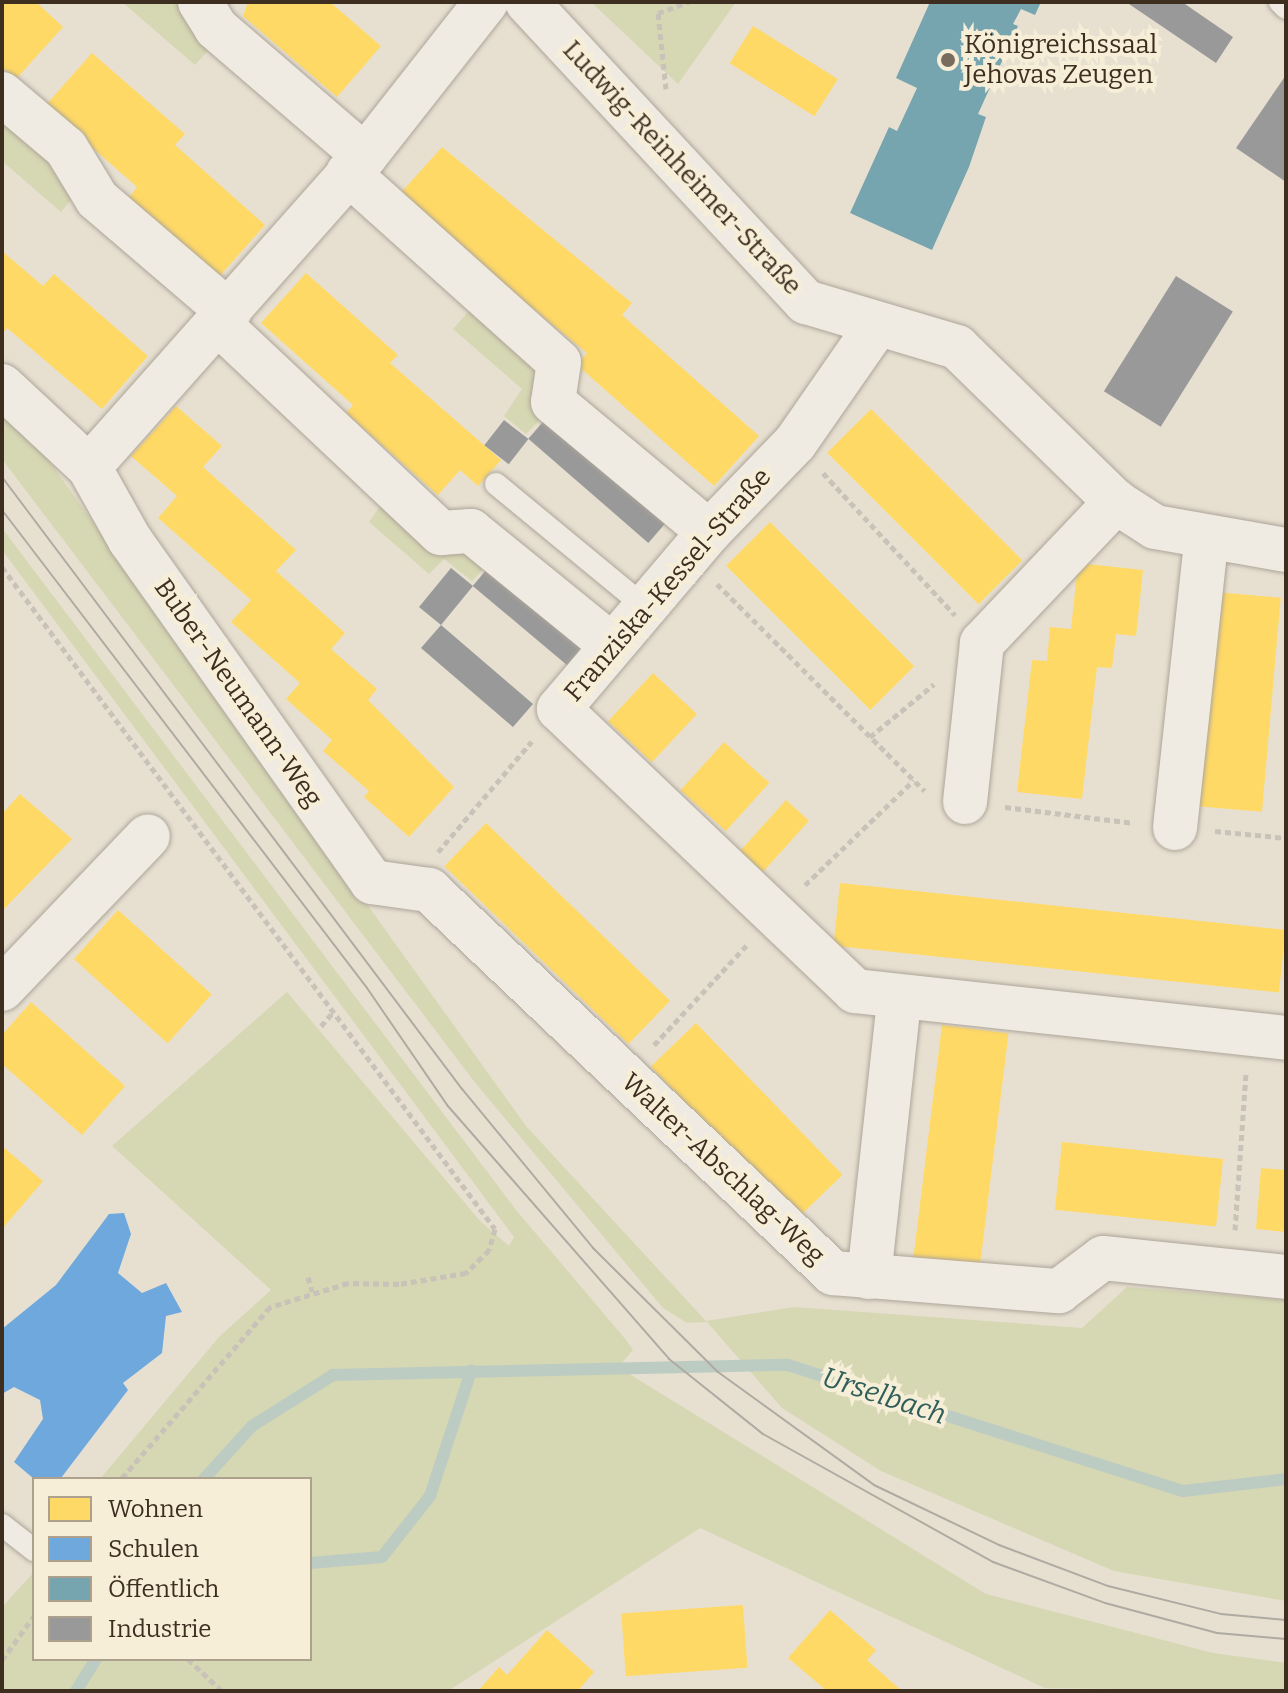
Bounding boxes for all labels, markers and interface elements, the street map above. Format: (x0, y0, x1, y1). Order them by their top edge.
place label: Königreichssaal Jehovas Zeugen (964, 29, 1157, 90)
street label: Ludwig-Reinheimer-Straße (556, 35, 808, 301)
marker: Königreichssaal Jehovas Zeugen (939, 51, 957, 69)
street label: Franziska-Kessel-Straße (558, 462, 778, 708)
street label: Buber-Neumann-Weg (147, 573, 329, 813)
street label: Walter-Abschlag-Weg (615, 1067, 831, 1271)
water label: Urselbach (818, 1360, 950, 1432)
legend (32, 1477, 312, 1661)
text: Wohnen (108, 1495, 203, 1523)
text: Schulen (108, 1535, 199, 1563)
text: Öffentlich (108, 1575, 219, 1603)
text: Industrie (108, 1615, 211, 1643)

